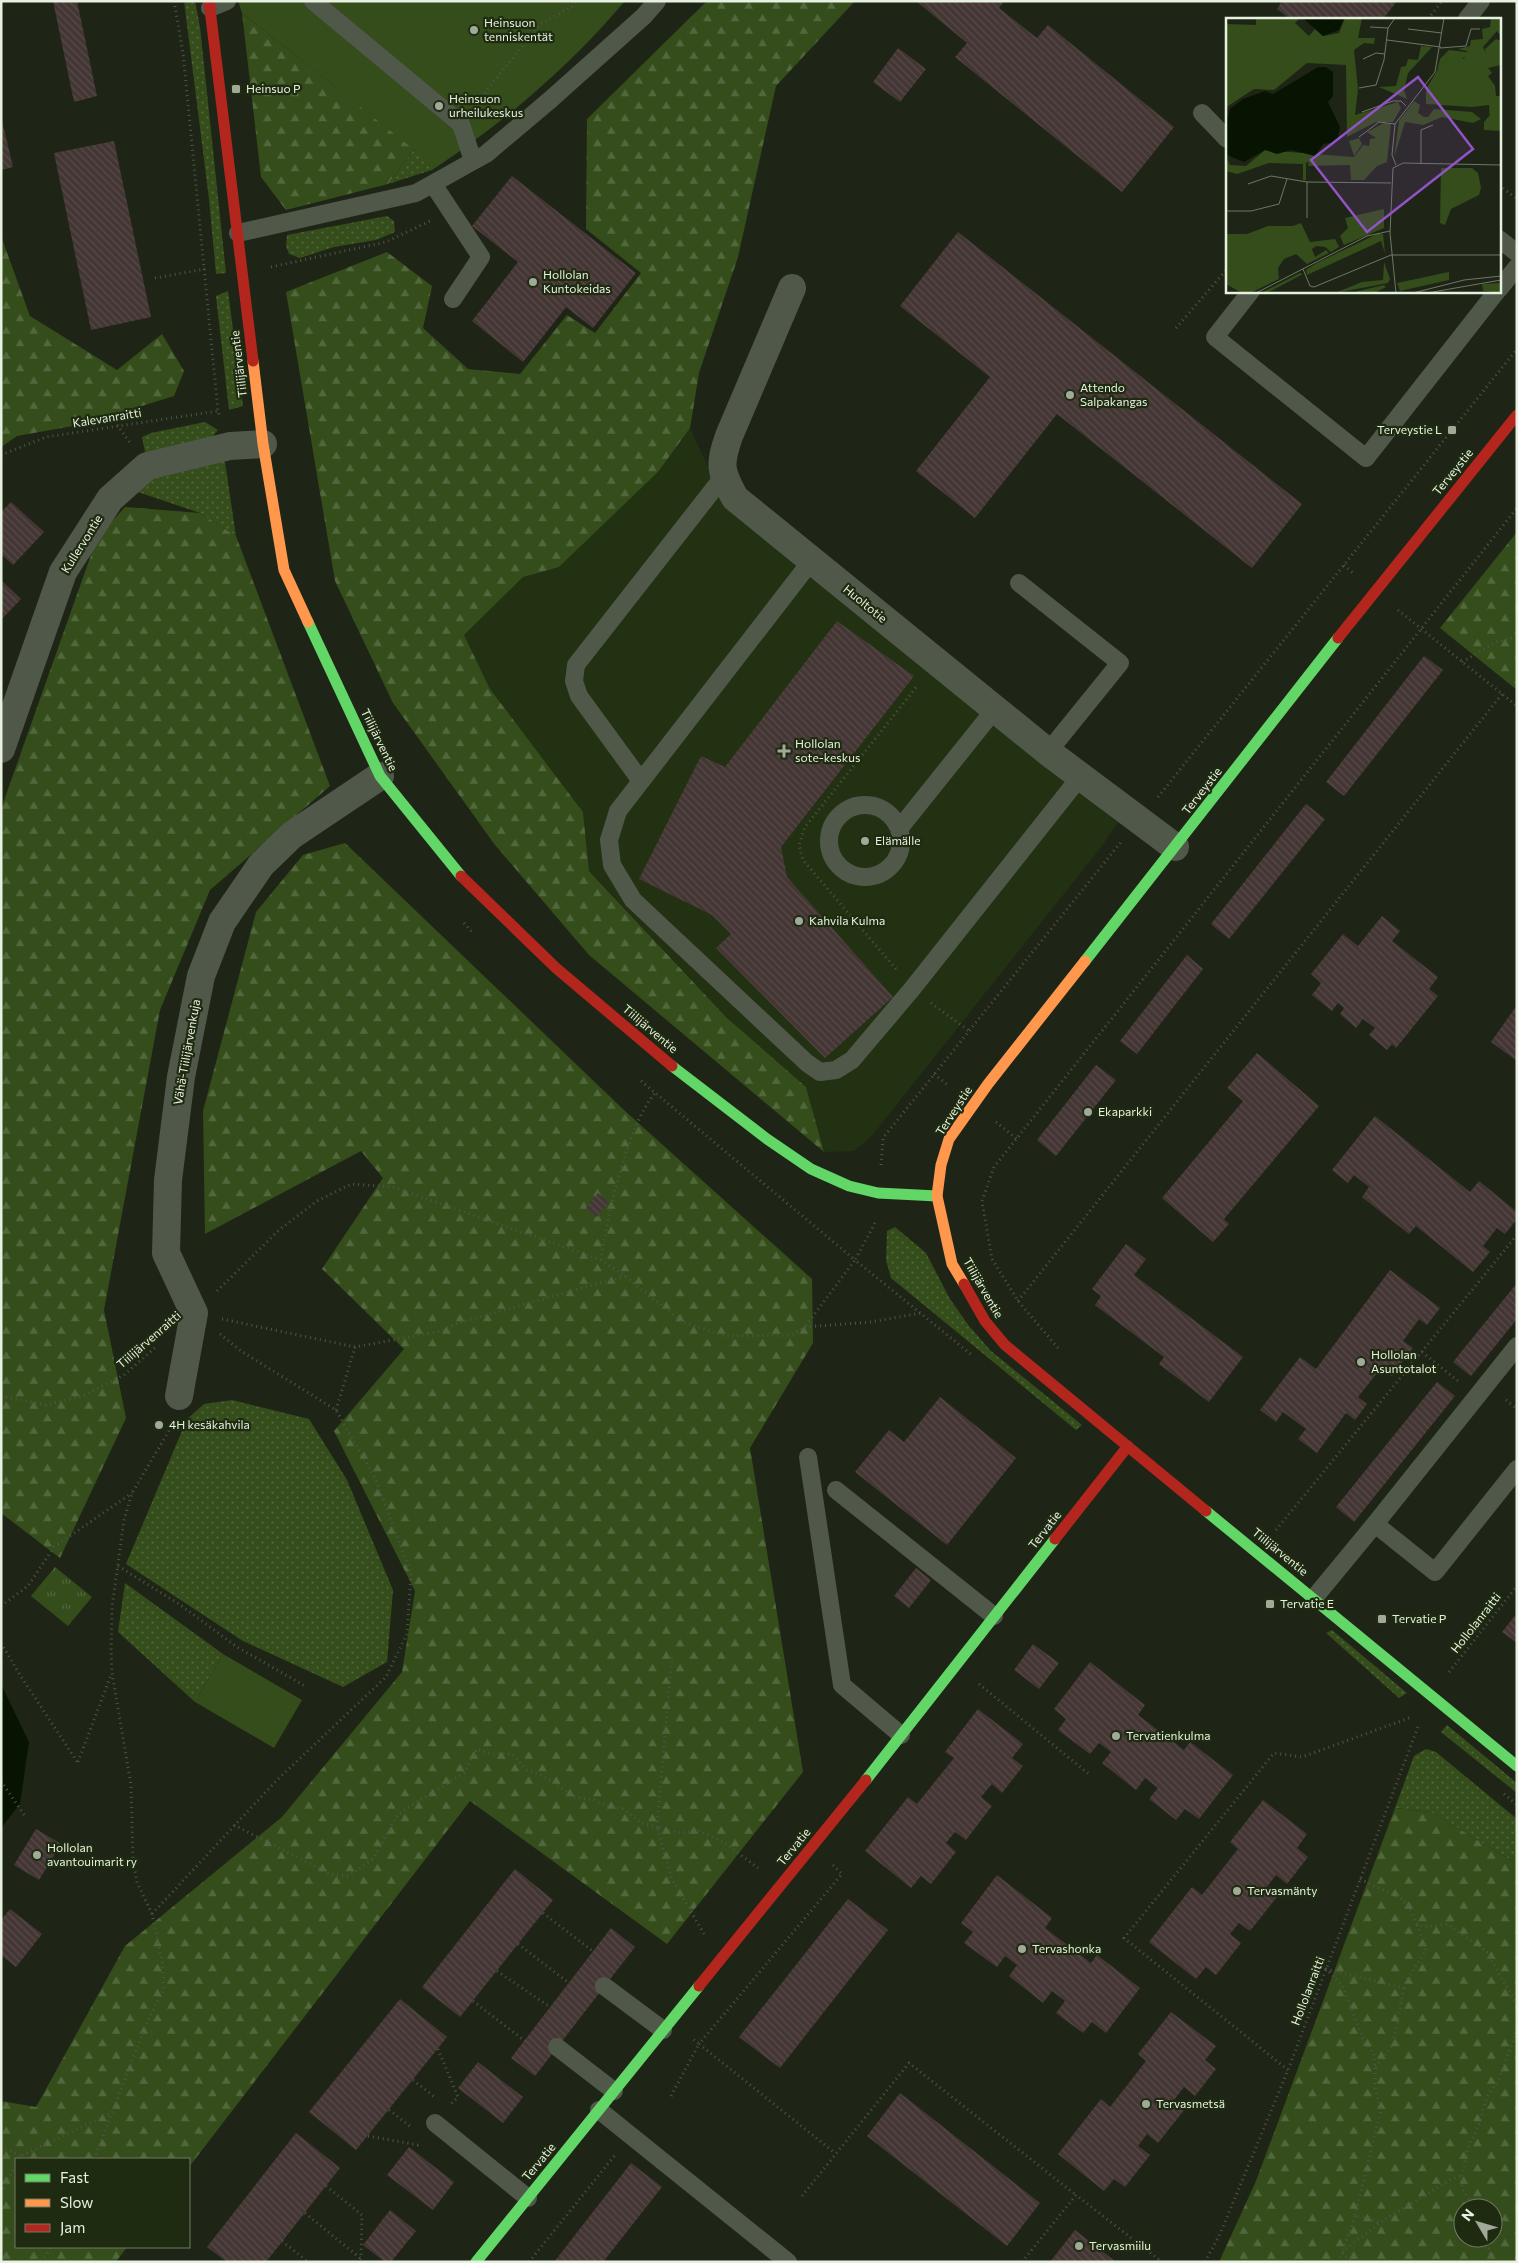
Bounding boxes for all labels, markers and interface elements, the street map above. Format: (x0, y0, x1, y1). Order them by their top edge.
place label: Heinsuon tenniskentät (484, 15, 553, 43)
inset map (1226, 18, 1500, 292)
marker: Heinsuon tenniskentät (468, 24, 480, 36)
place label: Heinsuo P (246, 81, 301, 95)
marker: Heinsuo P (230, 83, 242, 95)
place label: Heinsuon urheilukeskus (449, 91, 523, 119)
marker: Heinsuon urheilukeskus (433, 100, 445, 112)
place label: Hollolan Kuntokeidas (543, 267, 611, 295)
marker: Hollolan Kuntokeidas (527, 276, 539, 288)
street label: Tiilijärventie (227, 330, 249, 399)
place label: Attendo Salpakangas (1080, 380, 1148, 408)
marker: Attendo Salpakangas (1064, 389, 1076, 401)
street label: Kalevanraitti (71, 405, 142, 429)
place label: Terveystie L (1377, 422, 1442, 436)
marker: Terveystie L (1446, 424, 1458, 436)
street label: Terveystie (1429, 445, 1475, 498)
street label: Kullervontie (58, 512, 105, 575)
street label: Huoltotie (841, 581, 890, 625)
street label: Tiilijärventie (359, 706, 401, 773)
place label: Hollolan sote-keskus (795, 736, 860, 764)
marker: Hollolan sote-keskus (777, 744, 791, 758)
street label: Terveystie (1178, 764, 1224, 817)
place label: Elämälle (875, 833, 921, 847)
marker: Elämälle (859, 835, 871, 847)
place label: Kahvila Kulma (809, 913, 885, 927)
marker: Kahvila Kulma (793, 915, 805, 927)
street label: Vähä-Tiilijärvenkuja (170, 998, 202, 1106)
street label: Tiilijärventie (620, 1001, 681, 1055)
street label: Terveystie (932, 1083, 974, 1138)
place label: Ekaparkki (1098, 1104, 1152, 1118)
marker: Ekaparkki (1082, 1106, 1094, 1118)
street label: Tiilijärventie (961, 1255, 1007, 1320)
street label: Tiilijärvenraitti (113, 1308, 183, 1371)
place label: Hollolan Asuntotalot (1371, 1347, 1437, 1375)
marker: Hollolan Asuntotalot (1355, 1356, 1367, 1368)
place label: 4H kesäkahvila (169, 1417, 250, 1431)
marker: 4H kesäkahvila (153, 1419, 165, 1431)
street label: Tervatie (1025, 1508, 1063, 1551)
street label: Tiilijärventie (1250, 1525, 1311, 1578)
street label: Hollolanraitti (1447, 1589, 1503, 1655)
place label: Tervatie E (1280, 1596, 1334, 1610)
marker: Tervatie E (1264, 1598, 1276, 1610)
place label: Tervatie P (1392, 1611, 1447, 1625)
marker: Tervatie P (1376, 1613, 1388, 1625)
place label: Tervatienkulma (1126, 1728, 1210, 1742)
marker: Tervatienkulma (1110, 1730, 1122, 1742)
street label: Tervatie (774, 1825, 813, 1868)
place label: Hollolan avantouimarit ry (47, 1840, 137, 1868)
marker: Hollolan avantouimarit ry (31, 1849, 43, 1861)
place label: Tervasmänty (1247, 1883, 1317, 1897)
marker: Tervasmänty (1231, 1885, 1243, 1897)
place label: Tervashonka (1032, 1941, 1101, 1955)
marker: Tervashonka (1016, 1943, 1028, 1955)
street label: Hollolanraitti (1288, 1954, 1327, 2027)
place label: Tervasmetsä (1156, 2096, 1225, 2110)
marker: Tervasmetsä (1140, 2098, 1152, 2110)
street label: Tervatie (519, 2140, 558, 2183)
legend (15, 2158, 190, 2248)
text: Fast (60, 2168, 89, 2186)
text: Slow (60, 2193, 93, 2211)
north arrow (1453, 2198, 1503, 2248)
text: N (1457, 2205, 1477, 2224)
text: Jam (60, 2218, 85, 2236)
place label: Tervasmiilu (1089, 2238, 1151, 2252)
marker: Tervasmiilu (1073, 2240, 1085, 2252)

